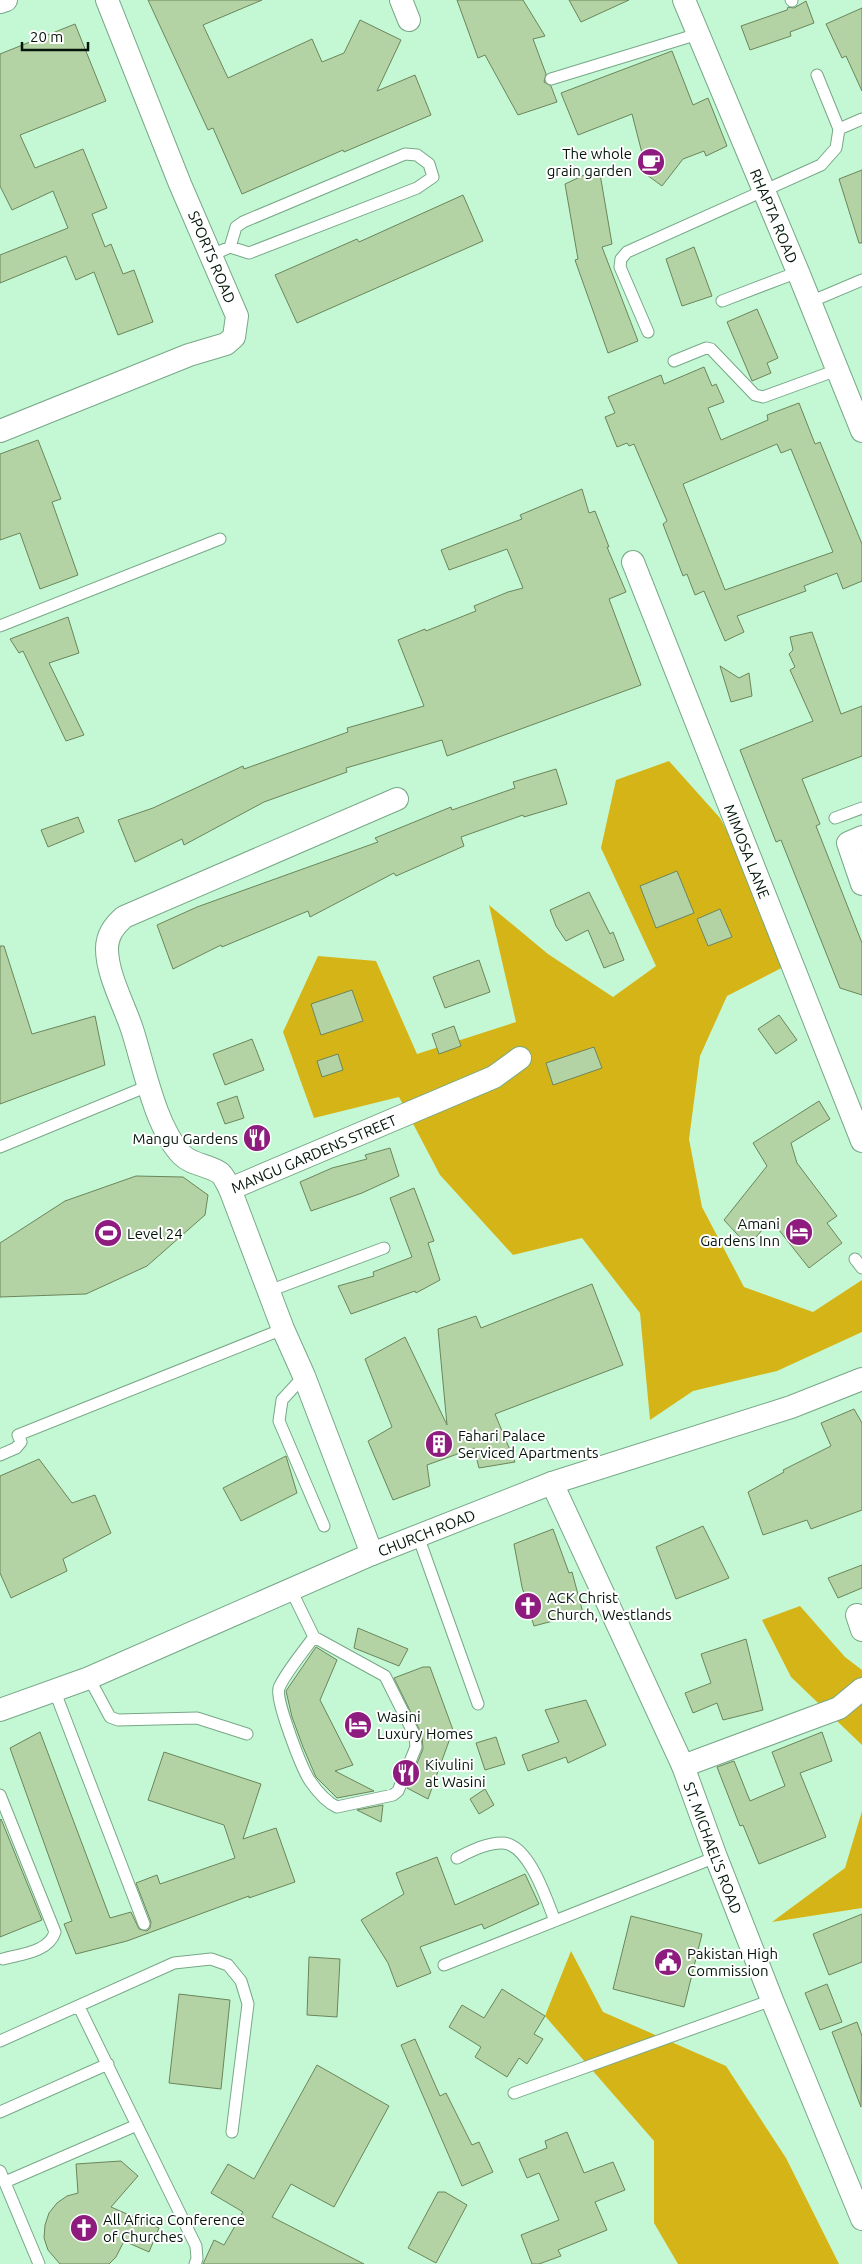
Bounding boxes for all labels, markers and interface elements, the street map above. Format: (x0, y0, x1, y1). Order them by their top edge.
scale bar (22, 20, 89, 52)
text: 20 m (30, 28, 63, 45)
place label: The whole grain garden (547, 145, 632, 179)
cafe icon: The whole grain garden (636, 147, 666, 177)
street label: RHAPTA ROAD (747, 166, 802, 265)
street label: SPORTS ROAD (185, 208, 239, 306)
street label: MIMOSA LANE (721, 802, 774, 901)
street label: MANGU GARDENS STREET (228, 1111, 400, 1196)
restaurant icon: Mangu Gardens (242, 1123, 272, 1153)
place label: Mangu Gardens (133, 1130, 238, 1147)
place label: Amani Gardens Inn (700, 1215, 780, 1249)
hotel icon: Amani Gardens Inn (784, 1217, 814, 1247)
sports icon: Level 24 (93, 1218, 123, 1248)
place label: Level 24 (127, 1225, 183, 1242)
place label: Fahari Palace Serviced Apartments (458, 1427, 599, 1461)
building icon: Fahari Palace Serviced Apartments (424, 1429, 454, 1459)
street label: CHURCH ROAD (375, 1506, 478, 1559)
place label: ACK Christ Church, Westlands (547, 1589, 672, 1623)
church icon: ACK Christ Church, Westlands (513, 1591, 543, 1621)
place label: Wasini Luxury Homes (377, 1708, 473, 1742)
hotel icon: Wasini Luxury Homes (343, 1710, 373, 1740)
place label: Kivulini at Wasini (425, 1756, 486, 1790)
restaurant icon: Kivulini at Wasini (391, 1758, 421, 1788)
street label: ST. MICHAEL'S ROAD (681, 1780, 746, 1916)
place label: Pakistan High Commission (687, 1945, 778, 1979)
public building icon: Pakistan High Commission (653, 1947, 683, 1977)
place label: All Africa Conference of Churches (103, 2211, 245, 2245)
church icon: All Africa Conference of Churches (69, 2213, 99, 2243)

